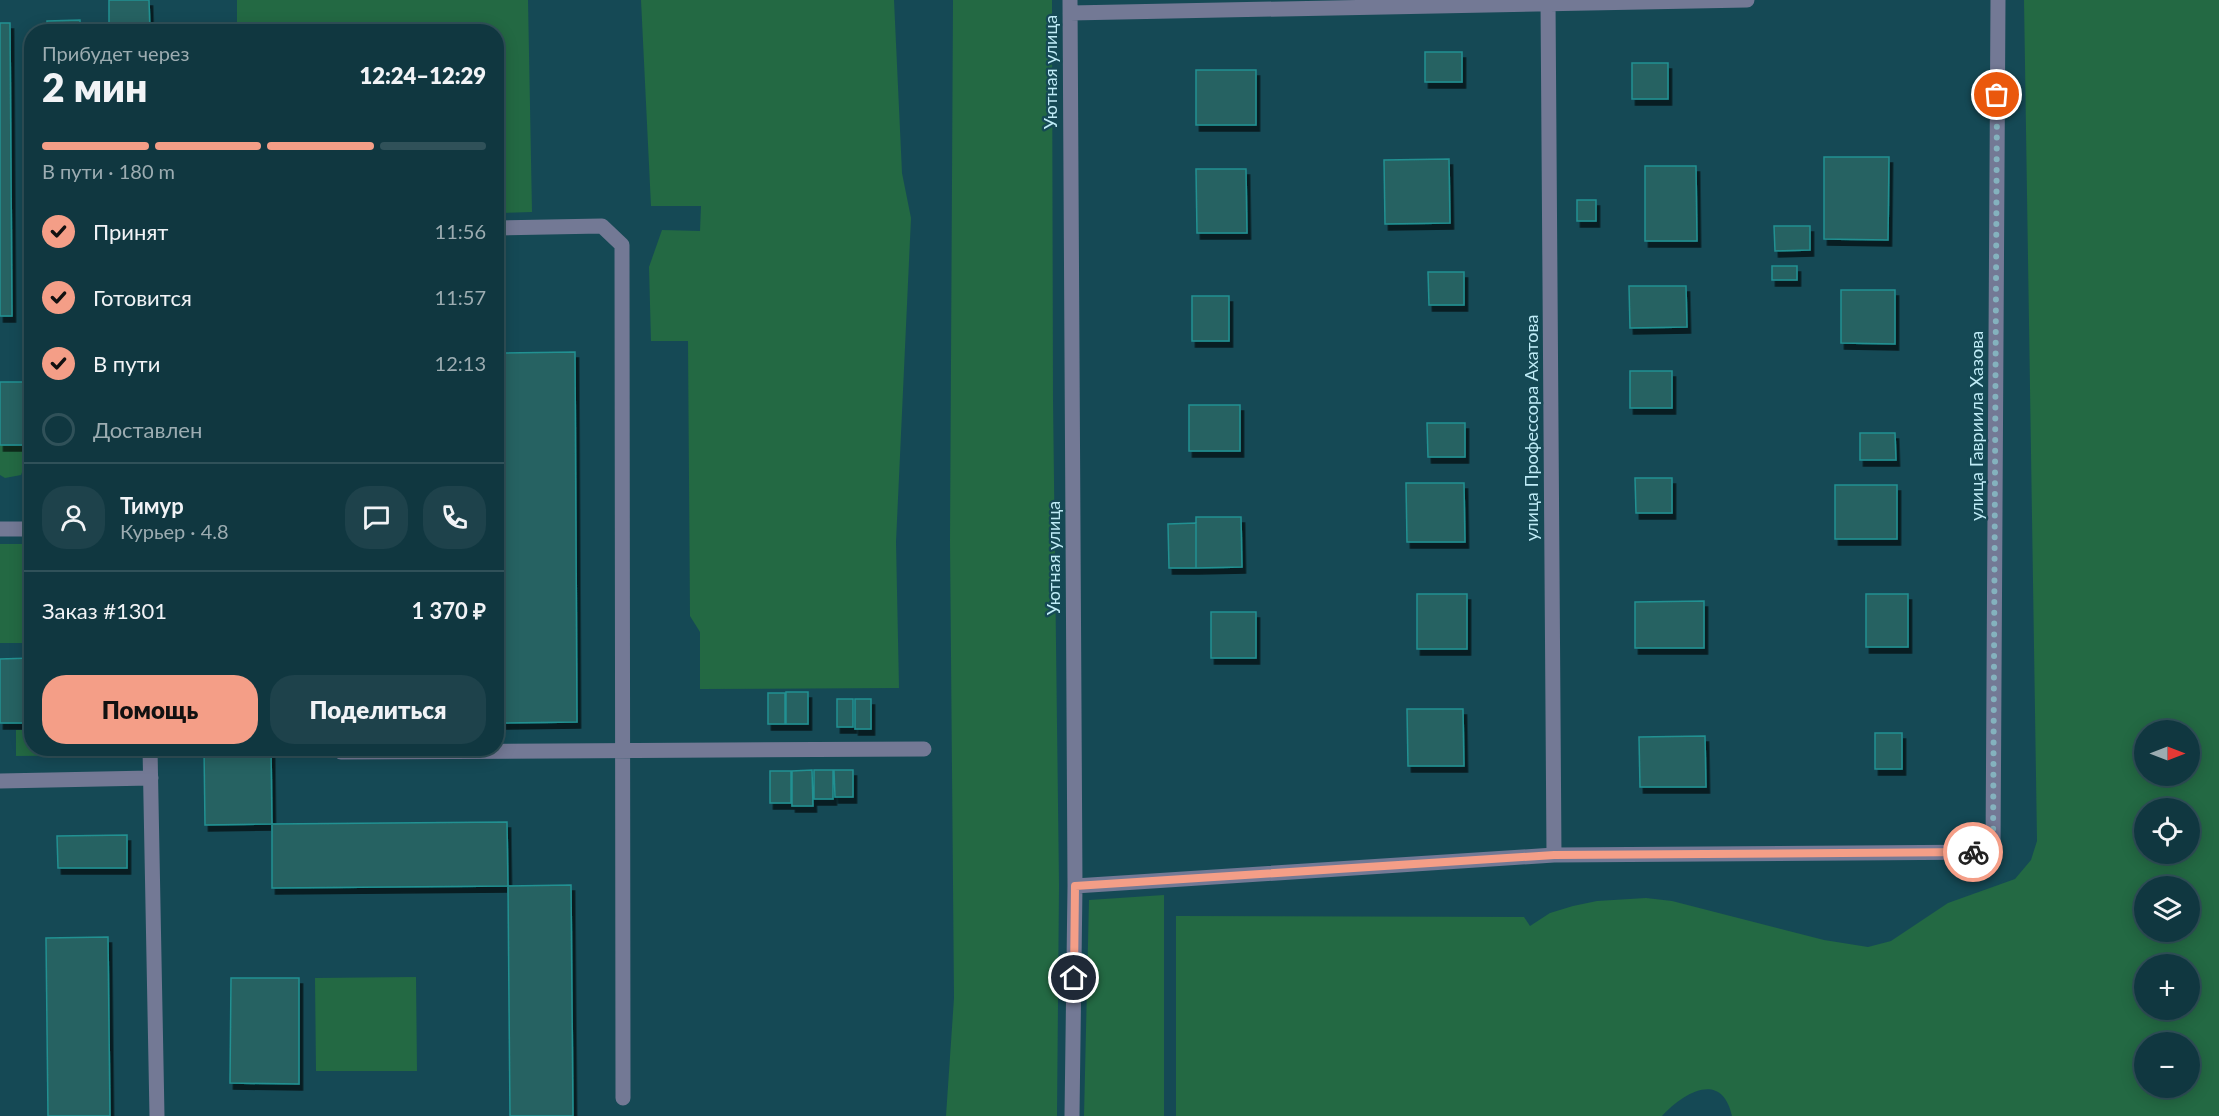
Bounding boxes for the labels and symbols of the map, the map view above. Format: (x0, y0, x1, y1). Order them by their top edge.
street label: Уютная улица (1039, 15, 1061, 129)
pin (1971, 69, 2022, 120)
street label: улица Профессора Ахатова (1520, 315, 1542, 541)
street label: улица Гавриила Хазова (1965, 331, 1987, 521)
street label: Уютная улица (1042, 501, 1064, 615)
north arrow (2134, 720, 2200, 786)
courier (1943, 822, 2003, 882)
pin (1048, 952, 1099, 1003)

